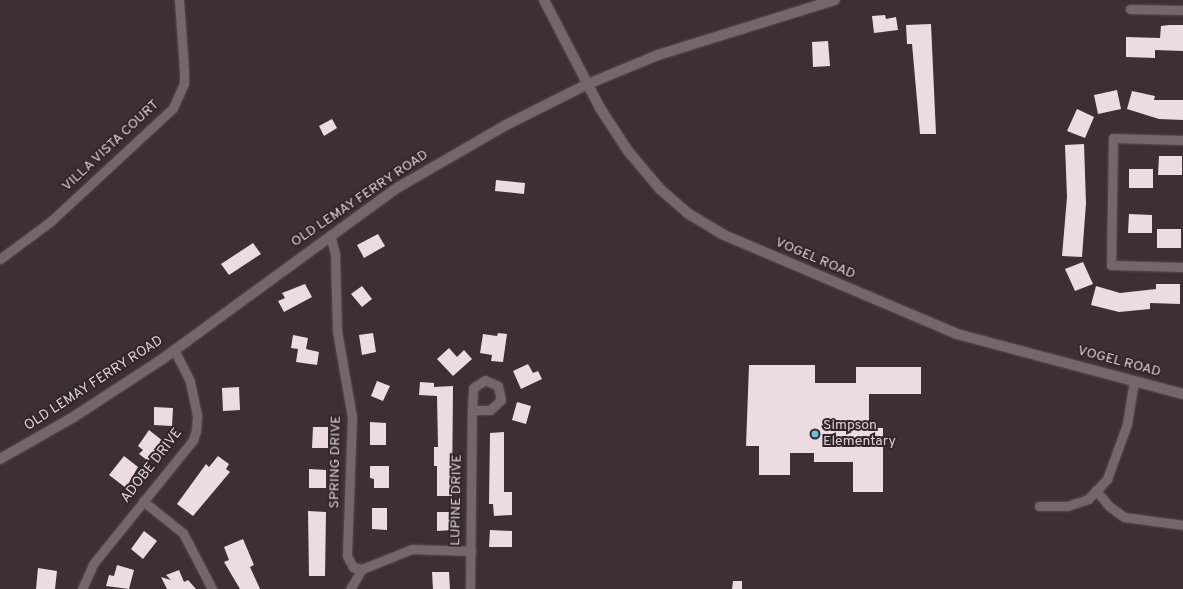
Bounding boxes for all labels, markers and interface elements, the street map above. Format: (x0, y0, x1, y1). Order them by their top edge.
street label: VILLA VISTA COURT (58, 96, 164, 196)
street label: OLD LEMAY FERRY ROAD (288, 146, 432, 252)
street label: VOGEL ROAD (772, 235, 858, 283)
street label: OLD LEMAY FERRY ROAD (21, 333, 167, 435)
street label: VOGEL ROAD (1075, 343, 1163, 381)
street label: SPRING DRIVE (327, 415, 345, 509)
place label: Simpson Elementary (823, 418, 896, 450)
street label: ADOBE DRIVE (118, 425, 186, 507)
marker: Simpson Elementary (810, 429, 820, 439)
street label: LUPINE DRIVE (448, 454, 466, 546)

